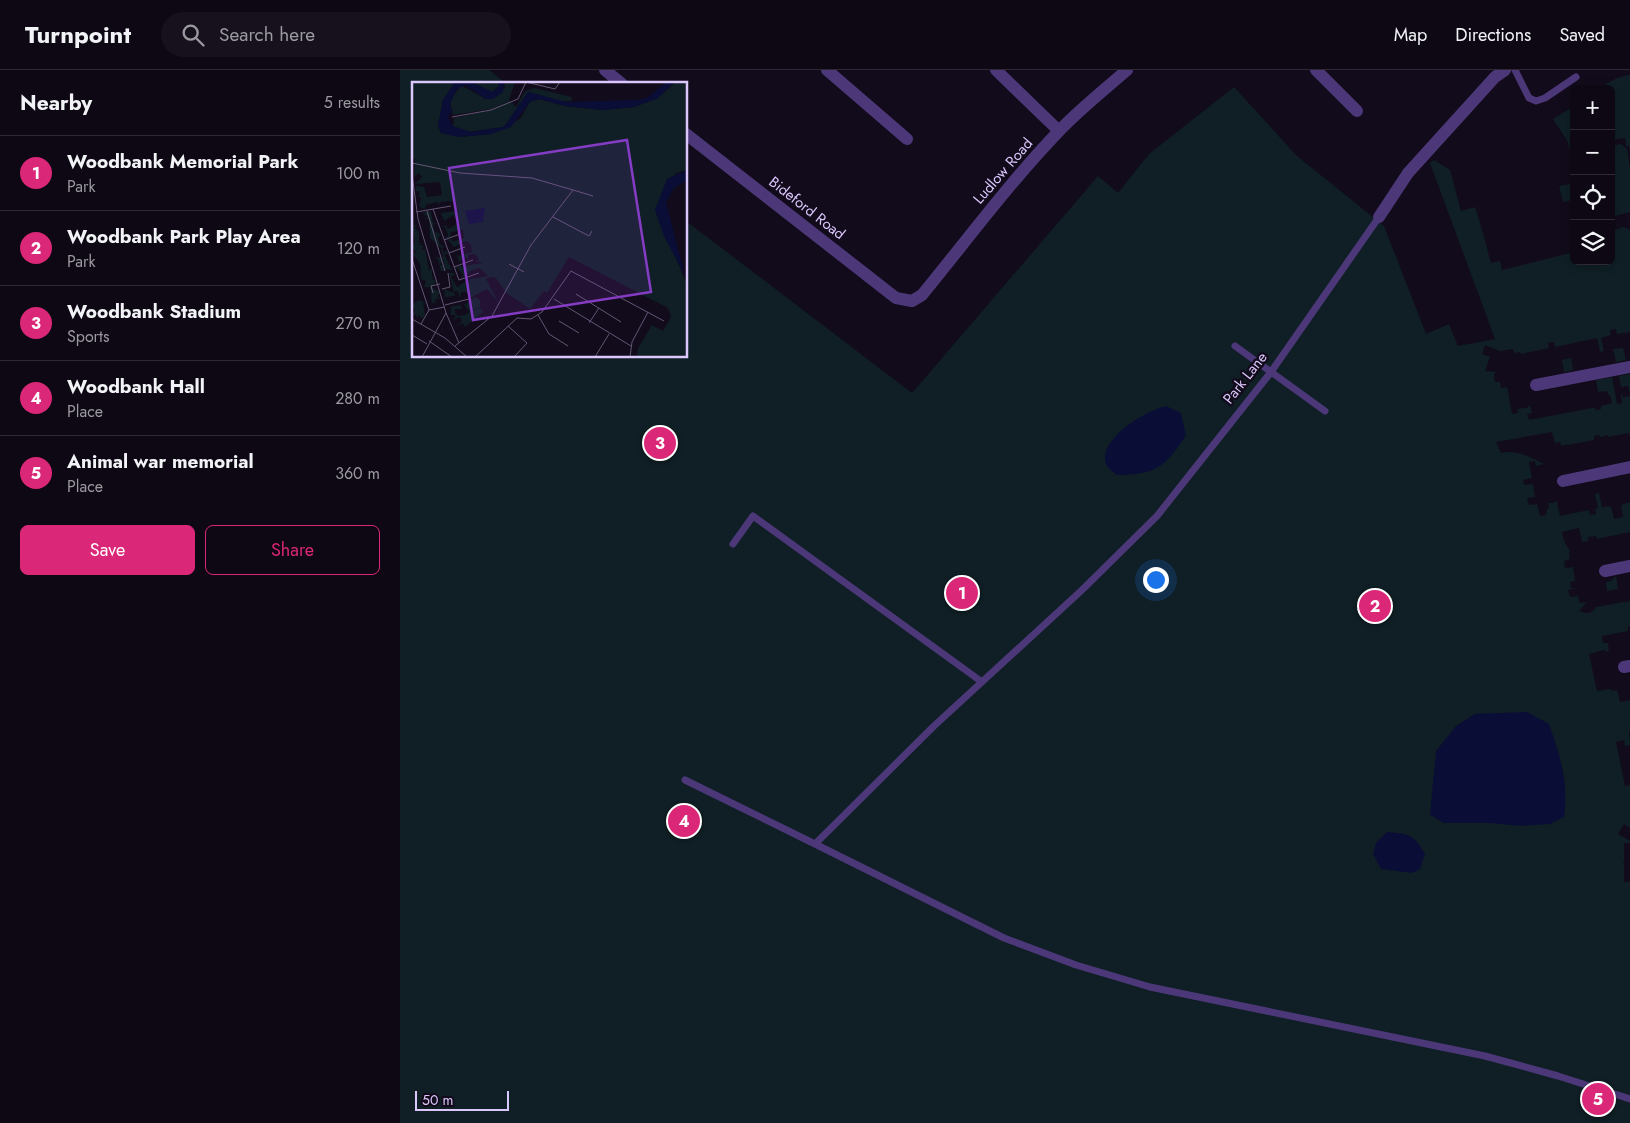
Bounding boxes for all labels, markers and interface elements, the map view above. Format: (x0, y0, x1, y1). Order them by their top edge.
search box (161, 12, 511, 57)
text: Turnpoint (25, 17, 131, 52)
icon: search (179, 21, 207, 49)
text: Search here (219, 21, 315, 48)
text: Map (1394, 22, 1427, 48)
text: Directions (1455, 22, 1531, 48)
text: Saved (1559, 22, 1605, 48)
inset map (412, 82, 688, 358)
map controls (1570, 85, 1615, 265)
button: + (1570, 85, 1615, 130)
text: Nearby (20, 88, 92, 118)
text: 5 results (324, 91, 380, 114)
button: − (1570, 130, 1615, 175)
street label: Ludlow Road (968, 133, 1038, 209)
text: Woodbank Memorial Park (67, 148, 298, 175)
text: 1 (32, 162, 40, 185)
text: 100 m (336, 162, 380, 185)
street label: Bideford Road (764, 171, 850, 245)
text: Park (67, 175, 96, 198)
button: locate (1570, 175, 1615, 220)
button: layers (1570, 220, 1615, 265)
text: Woodbank Park Play Area (67, 223, 301, 250)
text: 2 (31, 237, 41, 260)
text: 120 m (337, 237, 380, 260)
text: Park (67, 250, 96, 273)
text: Woodbank Stadium (67, 298, 241, 325)
text: 3 (31, 312, 41, 335)
text: 270 m (336, 312, 380, 335)
text: Sports (67, 325, 109, 348)
street label: Park Lane (1218, 347, 1273, 409)
text: Woodbank Hall (67, 373, 205, 400)
text: 4 (30, 387, 42, 410)
text: 280 m (335, 387, 380, 410)
text: Place (67, 400, 103, 423)
pin: 3 (644, 424, 676, 462)
text: Animal war memorial (67, 448, 254, 475)
text: 5 (31, 462, 41, 485)
text: 360 m (335, 462, 380, 485)
text: Place (67, 475, 103, 498)
button: Save (20, 525, 195, 575)
button: Share (205, 525, 380, 575)
your location (1143, 567, 1169, 593)
pin: 1 (946, 574, 978, 612)
pin: 2 (1359, 587, 1391, 625)
pin: 4 (668, 802, 700, 840)
pin: 5 (1582, 1080, 1614, 1118)
scale bar (415, 1088, 509, 1111)
text: 50 m (422, 1090, 453, 1110)

